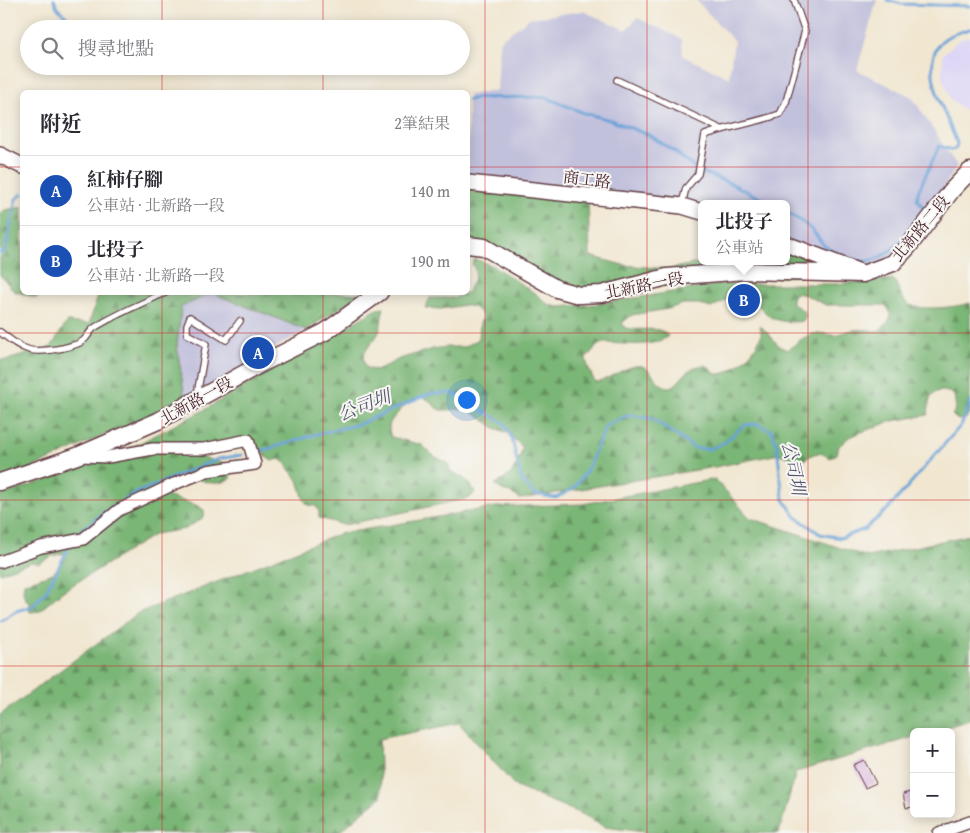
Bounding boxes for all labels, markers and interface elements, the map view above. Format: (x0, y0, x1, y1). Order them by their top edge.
search box (20, 20, 470, 75)
icon: search (38, 34, 66, 62)
text: 搜尋地點 (78, 34, 154, 62)
text: 附近 (40, 108, 82, 139)
text: 2筆結果 (394, 111, 450, 135)
street label: 商工路 (562, 164, 612, 194)
text: 紅柿仔腳 (87, 165, 163, 193)
text: A (51, 179, 61, 203)
text: 140 m (410, 179, 450, 203)
street label: 北新路二段 (885, 190, 955, 266)
text: 公車站 · 北新路一段 (87, 193, 225, 217)
popup (698, 200, 790, 265)
text: 北投子 (715, 207, 773, 235)
text: 北投子 (87, 235, 144, 263)
text: 公車站 (715, 235, 764, 259)
text: B (51, 249, 61, 273)
text: 190 m (410, 249, 450, 273)
text: 公車站 · 北新路一段 (87, 263, 225, 287)
street label: 北新路一段 (602, 266, 686, 304)
pin: B (728, 281, 760, 319)
pin: A (242, 334, 274, 372)
street label: 北新路一段 (155, 370, 237, 430)
water label: 公司圳 (334, 382, 397, 427)
your location (454, 387, 480, 413)
water label: 公司圳 (775, 439, 813, 500)
map controls (910, 728, 955, 818)
button: + (910, 728, 955, 773)
button: − (910, 773, 955, 818)

